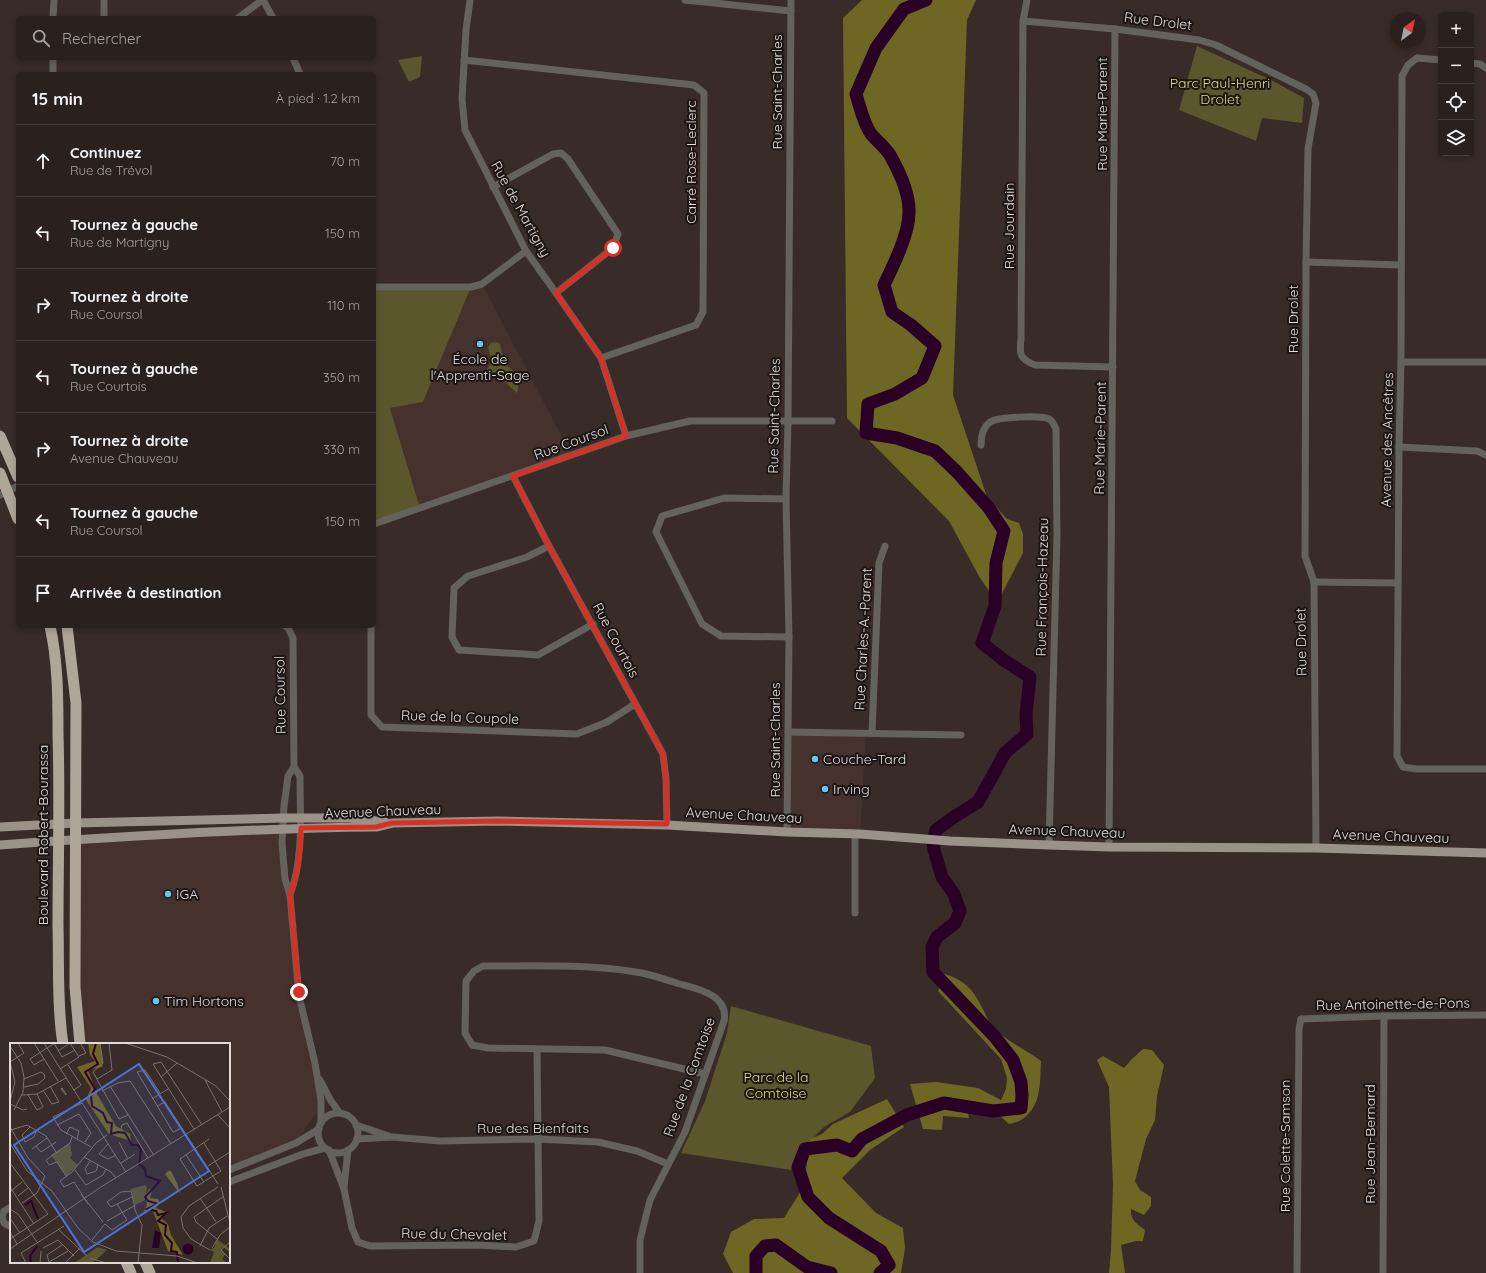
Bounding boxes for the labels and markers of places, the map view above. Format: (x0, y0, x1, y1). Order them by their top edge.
marker: École de l'Apprenti-Sage (475, 339, 485, 349)
place label: École de l'Apprenti-Sage (431, 350, 530, 384)
place label: Couche-Tard (823, 750, 906, 768)
marker: Couche-Tard (810, 754, 820, 764)
place label: Irving (833, 780, 870, 798)
marker: Irving (820, 784, 830, 794)
place label: IGA (176, 885, 198, 903)
marker: IGA (163, 889, 173, 899)
place label: Tim Hortons (164, 992, 244, 1010)
marker: Tim Hortons (151, 996, 161, 1006)

